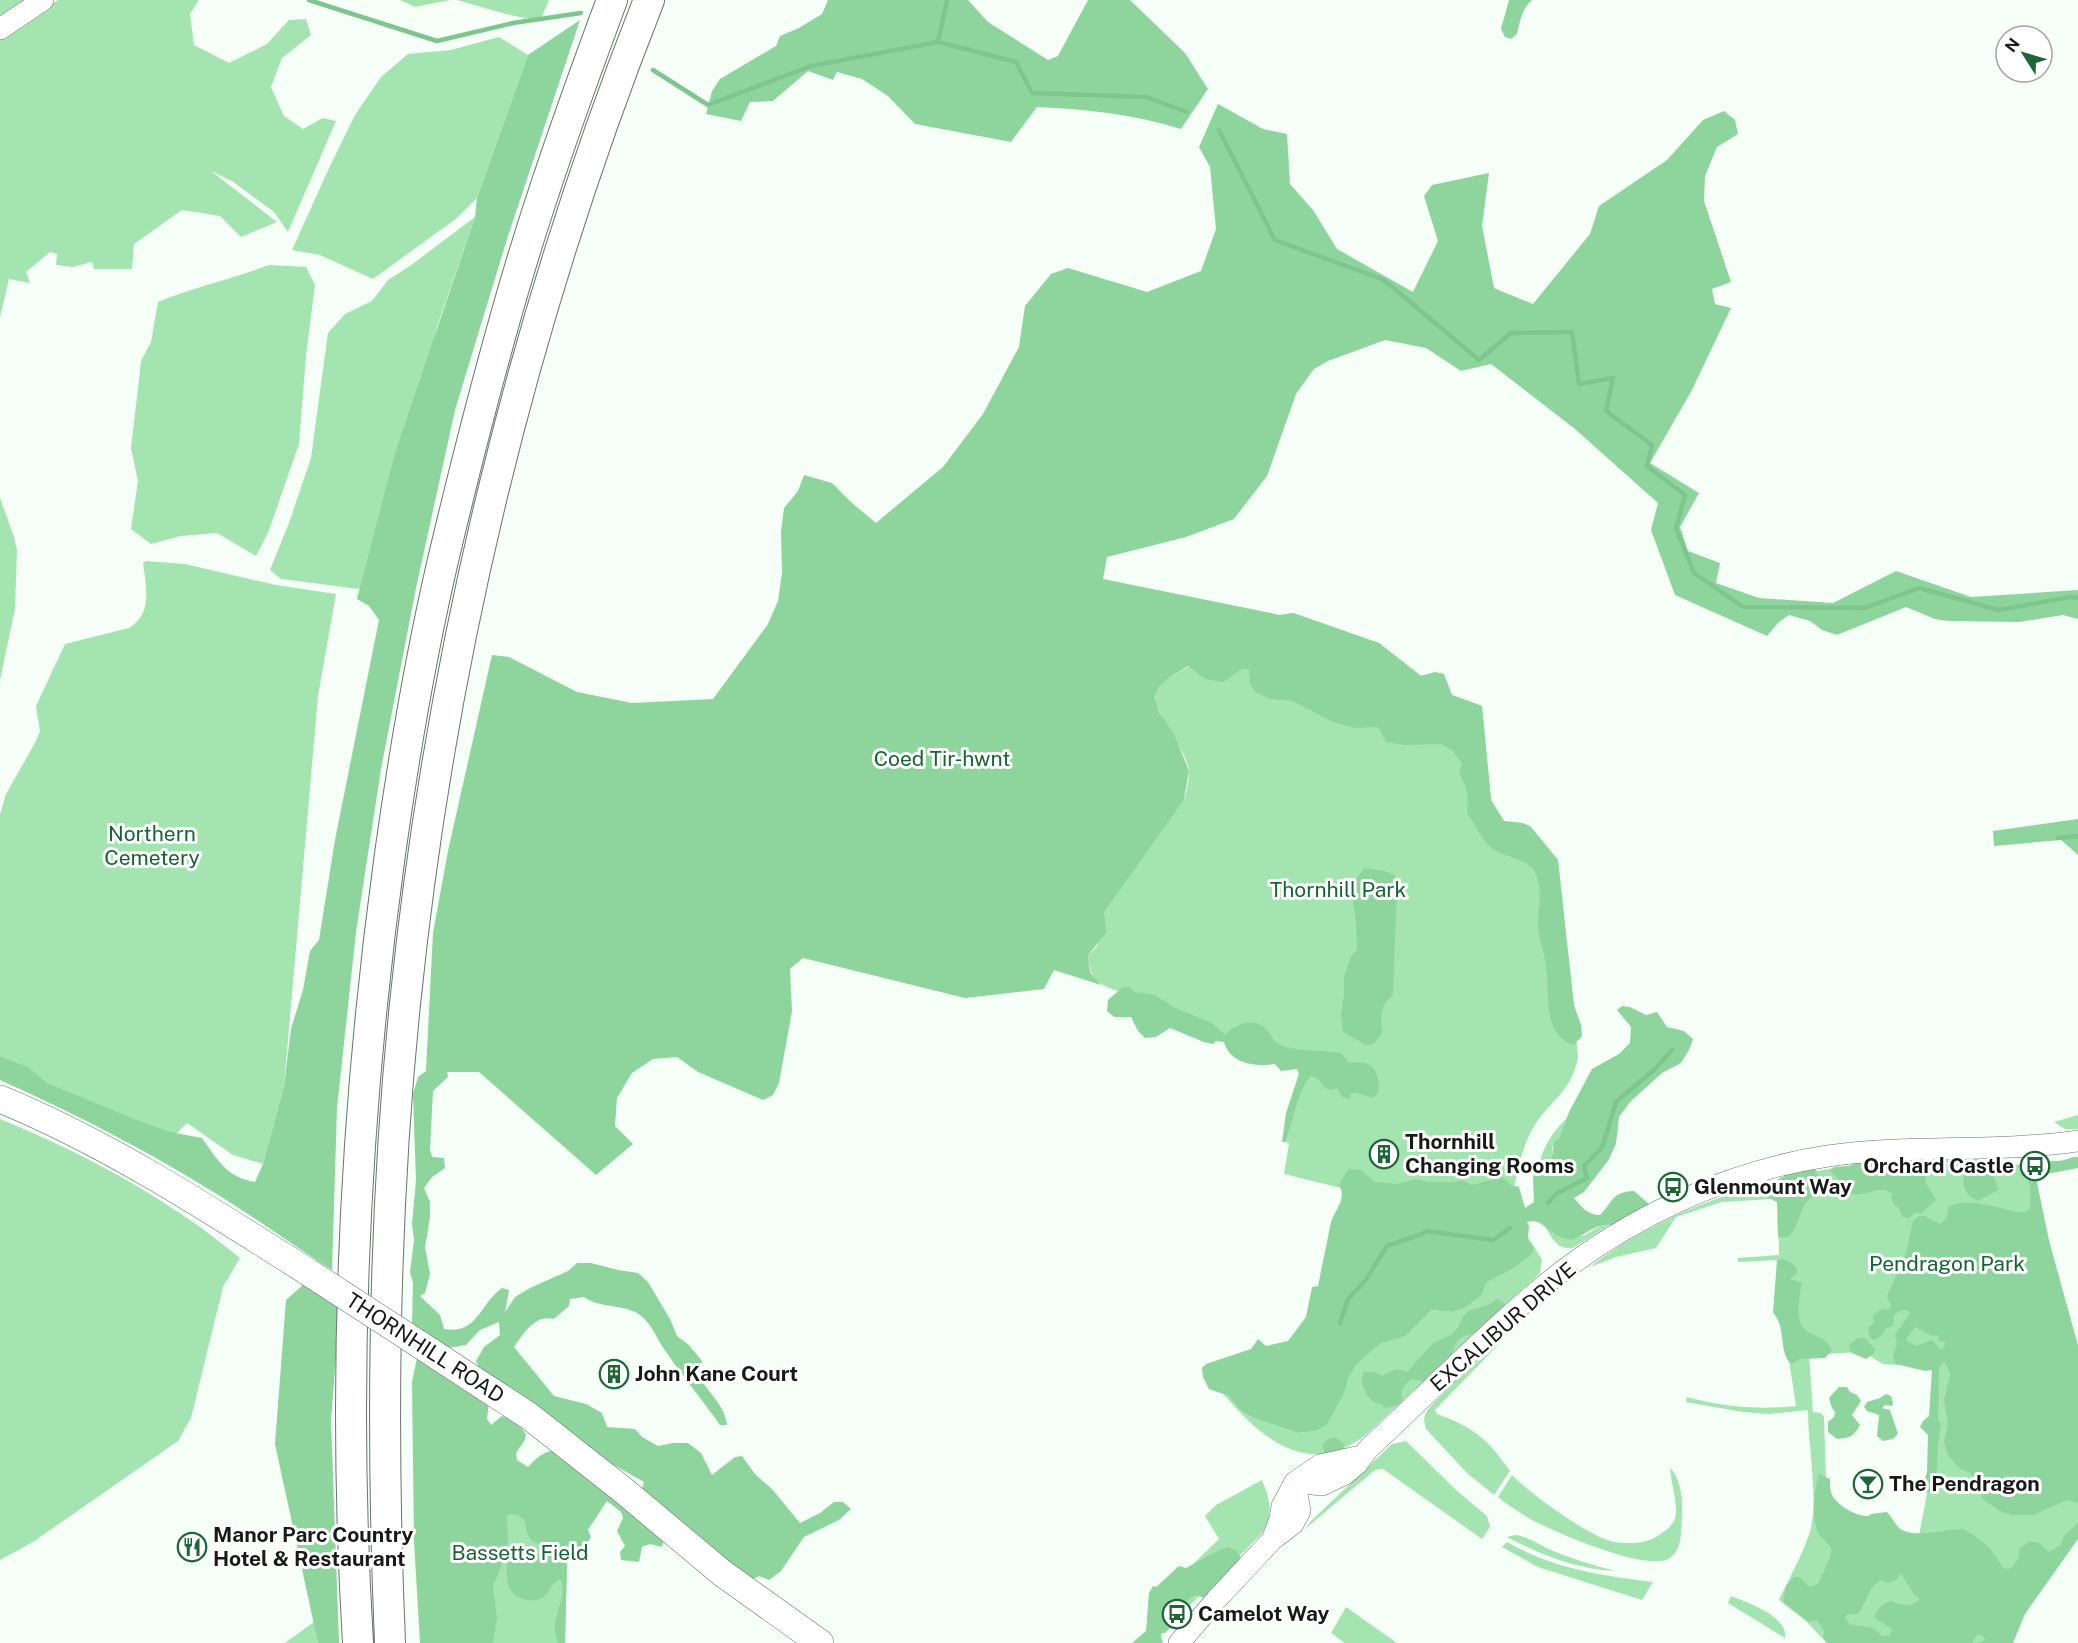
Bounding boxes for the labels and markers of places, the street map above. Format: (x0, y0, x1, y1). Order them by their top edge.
place label: Thornhill Changing Rooms (1405, 1129, 1574, 1178)
building icon: Thornhill Changing Rooms (1368, 1138, 1400, 1170)
bus stop icon: Orchard Castle (2019, 1150, 2051, 1182)
place label: Orchard Castle (1863, 1153, 2014, 1178)
bus stop icon: Glenmount Way (1657, 1171, 1689, 1203)
place label: Glenmount Way (1694, 1174, 1852, 1199)
building icon: John Kane Court (598, 1358, 630, 1390)
place label: John Kane Court (635, 1361, 798, 1386)
bar icon: The Pendragon (1852, 1468, 1884, 1500)
place label: The Pendragon (1889, 1471, 2040, 1496)
place label: Manor Parc Country Hotel & Restaurant (213, 1522, 414, 1571)
restaurant icon: Manor Parc Country Hotel & Restaurant (176, 1531, 208, 1563)
bus stop icon: Camelot Way (1161, 1598, 1193, 1630)
place label: Camelot Way (1198, 1601, 1330, 1626)

